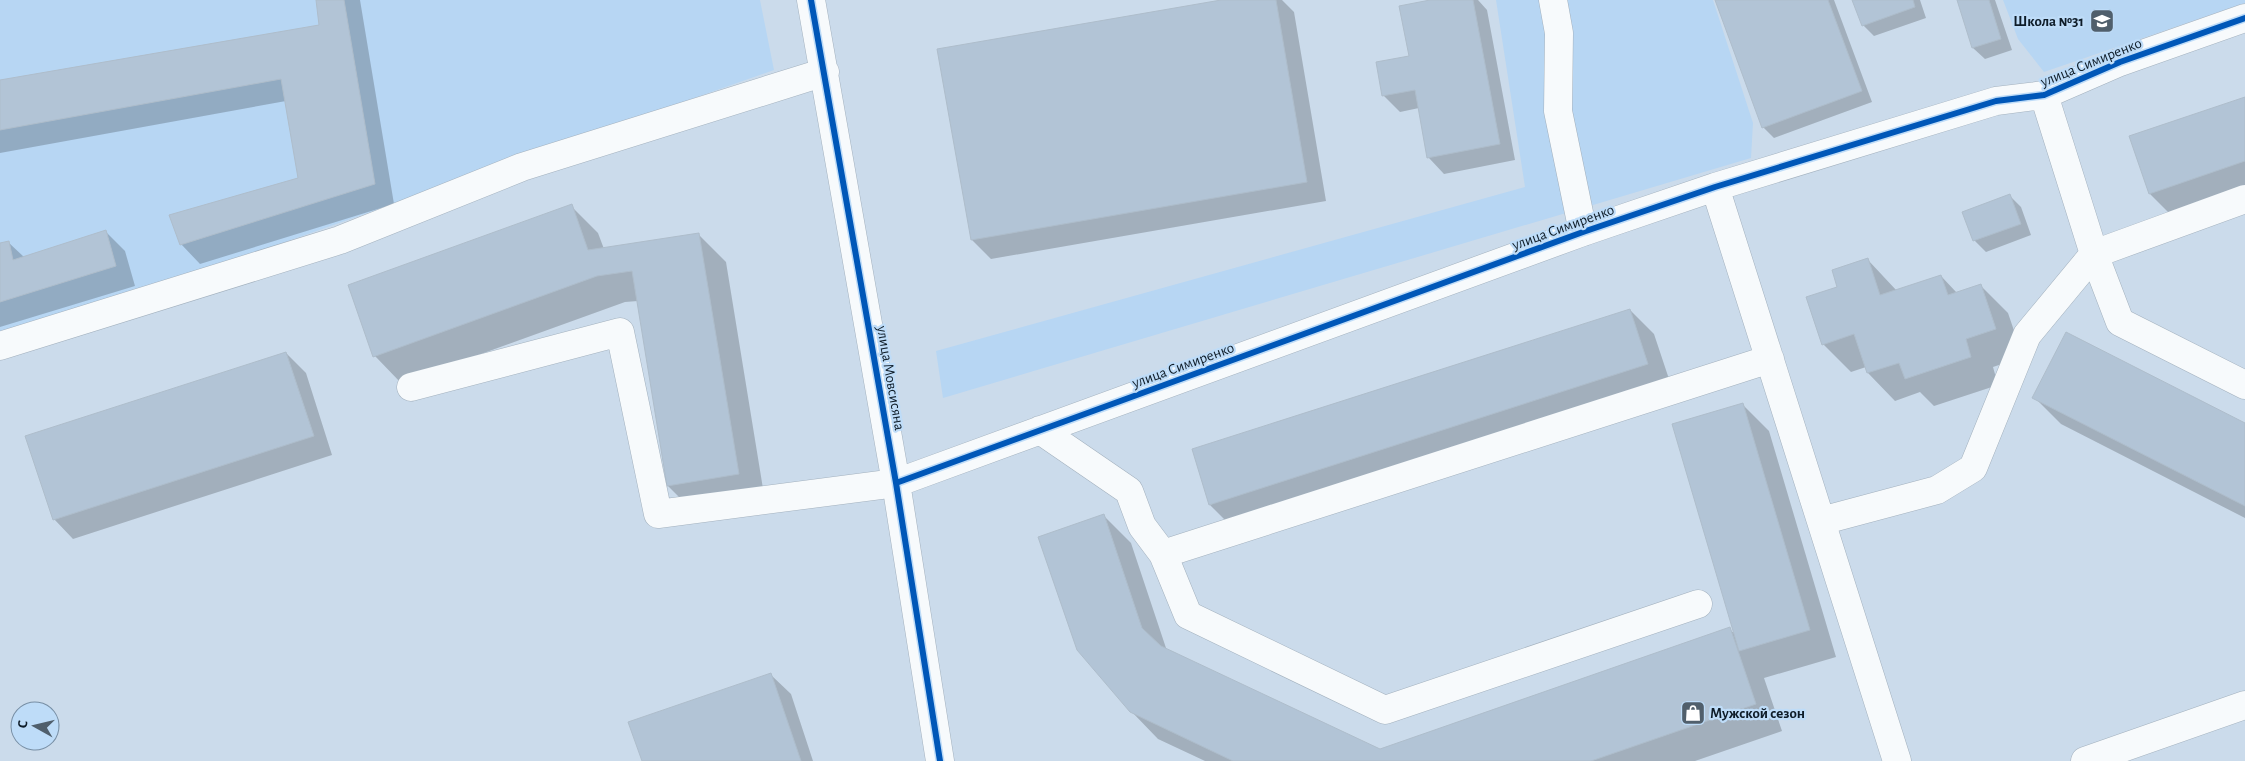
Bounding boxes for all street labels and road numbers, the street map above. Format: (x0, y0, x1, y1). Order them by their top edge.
street label: улица Симиренко (2038, 35, 2144, 90)
street label: улица Симиренко (1509, 202, 1616, 253)
street label: улица Мовсисяна (874, 324, 907, 432)
street label: улица Симиренко (1129, 340, 1236, 391)

